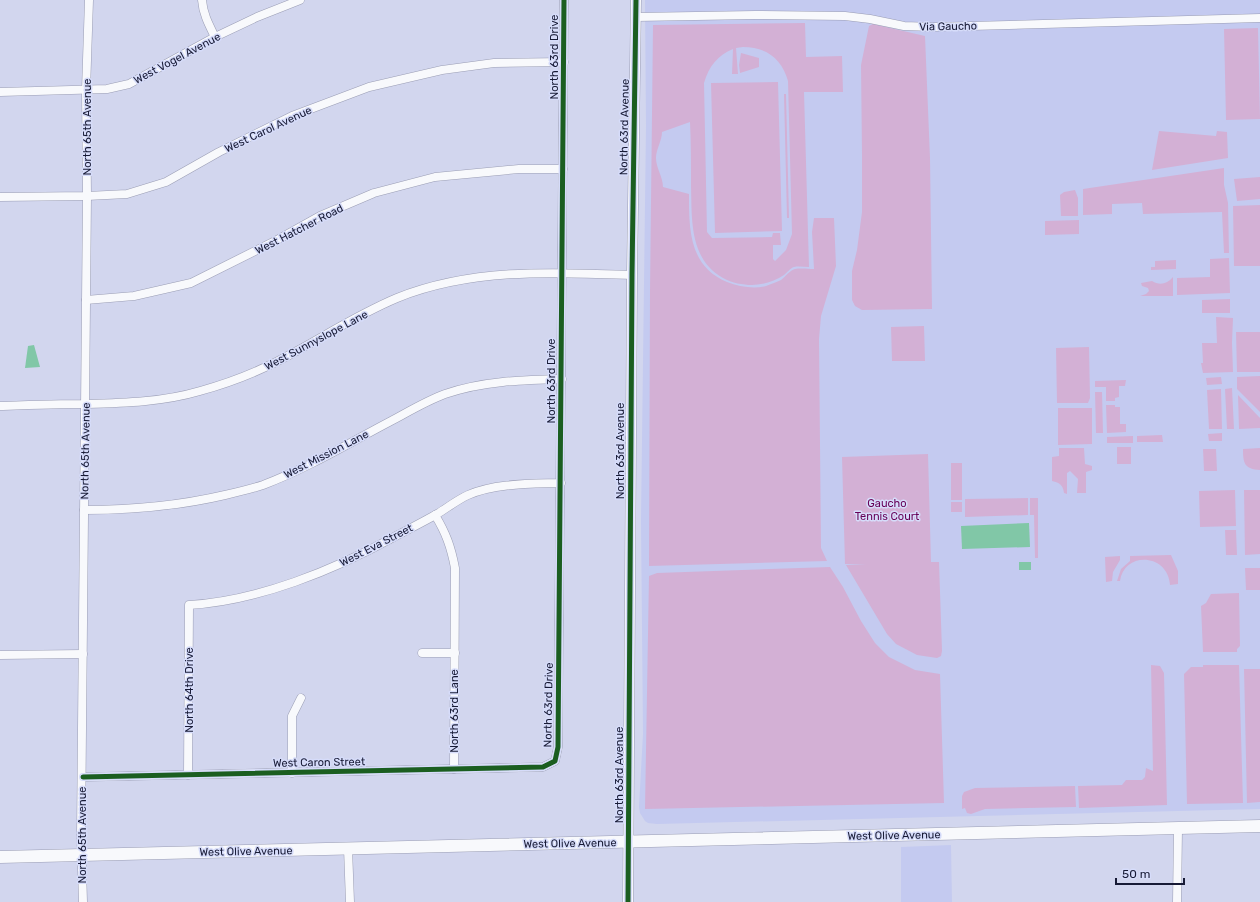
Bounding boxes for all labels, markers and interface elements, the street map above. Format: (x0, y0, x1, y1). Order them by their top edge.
street label: North 63rd Drive (548, 15, 561, 99)
street label: Via Gaucho (919, 19, 977, 34)
street label: West Vogel Avenue (132, 30, 223, 87)
street label: North 65th Avenue (81, 79, 94, 175)
street label: North 63rd Avenue (617, 79, 632, 175)
street label: West Carol Avenue (223, 104, 314, 155)
street label: West Hatcher Road (253, 202, 345, 257)
street label: West Sunnyslope Lane (262, 308, 370, 373)
street label: North 63rd Drive (545, 339, 558, 423)
street label: North 65th Avenue (78, 402, 93, 500)
street label: North 63rd Avenue (614, 403, 627, 499)
street label: West Mission Lane (282, 427, 371, 481)
park label: Gaucho Tennis Court (855, 497, 920, 523)
street label: West Eva Street (338, 521, 416, 569)
street label: North 64th Drive (183, 647, 196, 733)
street label: North 63rd Drive (541, 662, 556, 748)
street label: North 63rd Lane (448, 669, 461, 753)
street label: North 63rd Avenue (613, 727, 626, 823)
street label: West Caron Street (273, 755, 366, 770)
street label: North 65th Avenue (76, 787, 89, 883)
street label: West Olive Avenue (847, 828, 941, 843)
street label: West Olive Avenue (523, 836, 617, 851)
street label: West Olive Avenue (199, 844, 293, 859)
scale bar (1116, 860, 1184, 886)
text: 50 m (1122, 867, 1150, 881)

